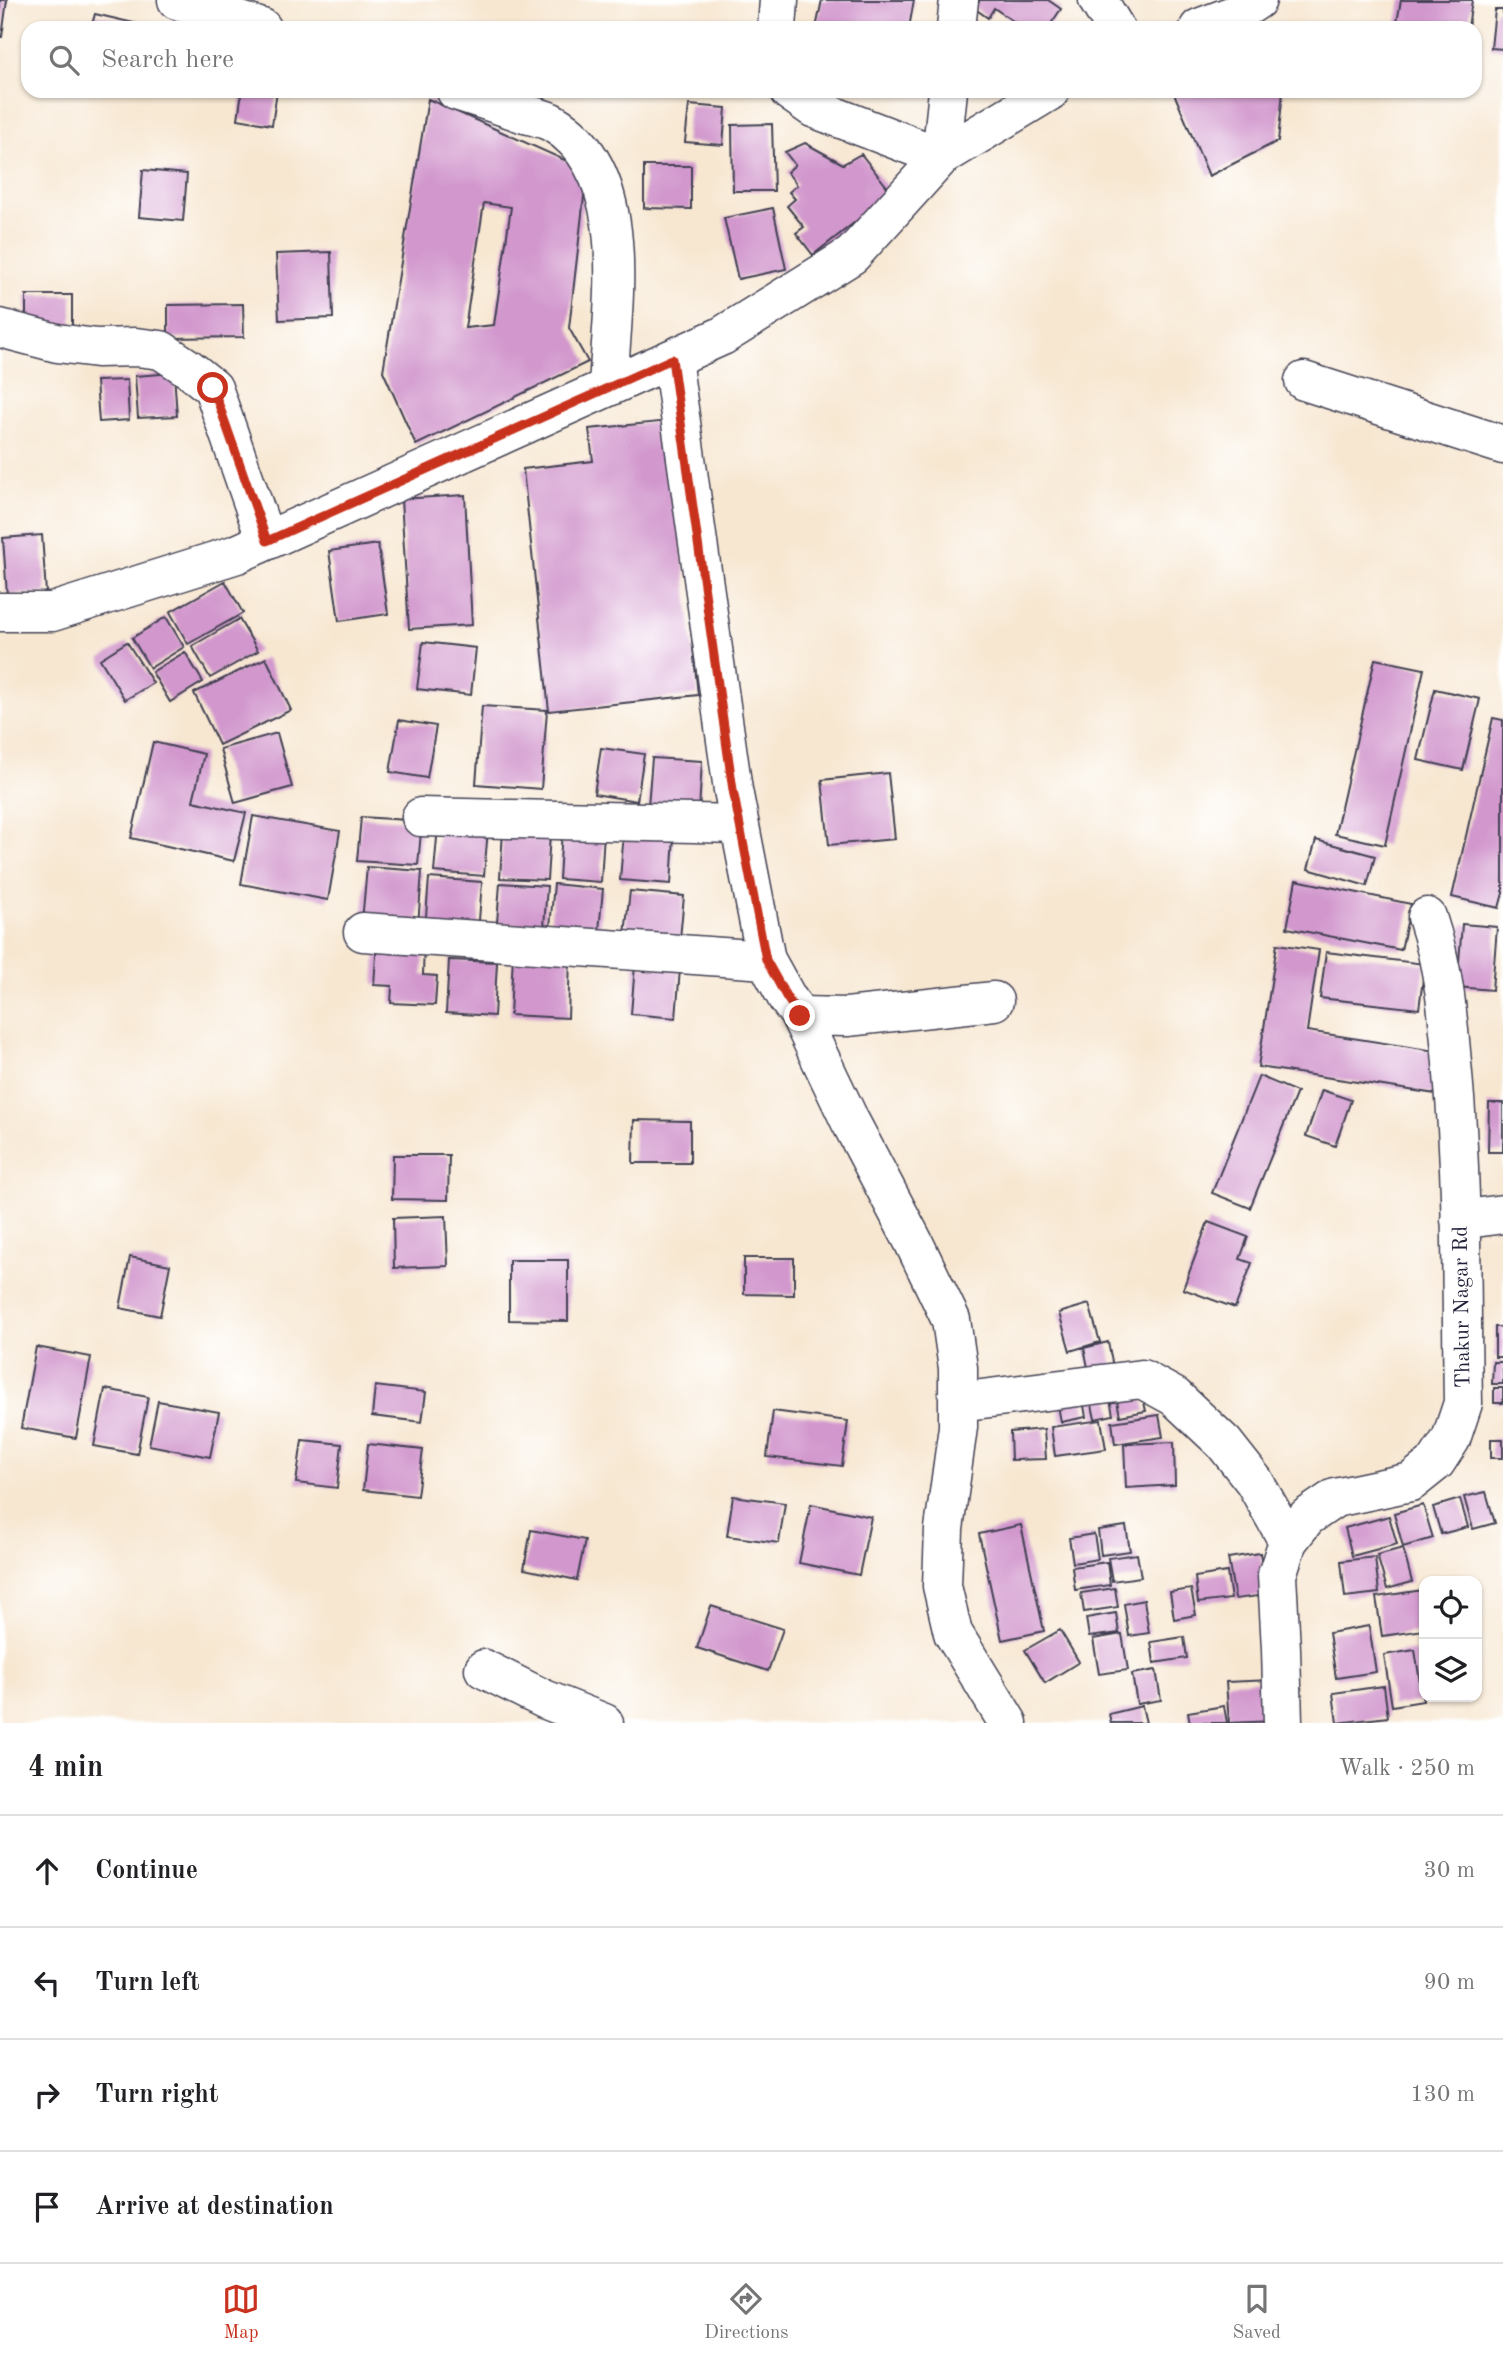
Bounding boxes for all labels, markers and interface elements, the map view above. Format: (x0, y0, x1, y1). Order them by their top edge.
search box (21, 21, 1482, 98)
icon: search (45, 41, 83, 79)
text: Search here (101, 47, 234, 73)
route start (197, 372, 228, 403)
route end (784, 1000, 815, 1031)
street label: Thakur Nagar Rd (1451, 1226, 1474, 1388)
map controls (1419, 1576, 1482, 1702)
button: locate (1419, 1576, 1482, 1639)
button: layers (1419, 1639, 1482, 1702)
text: 4 min (28, 1753, 103, 1783)
text: Walk · 250 m (1339, 1757, 1475, 1780)
icon: ahead (28, 1852, 66, 1890)
text: Continue (95, 1858, 198, 1884)
text: 30 m (1424, 1859, 1475, 1882)
icon: left (28, 1964, 66, 2002)
text: Turn left (95, 1970, 200, 1996)
text: 90 m (1424, 1971, 1475, 1994)
icon: right (28, 2076, 66, 2114)
text: Turn right (95, 2082, 218, 2108)
text: 130 m (1410, 2083, 1475, 2106)
icon: arrive (28, 2188, 66, 2226)
text: Arrive at destination (95, 2194, 334, 2220)
tab: Map (222, 2280, 260, 2345)
tab: Directions (704, 2280, 789, 2345)
tab: Saved (1233, 2280, 1281, 2345)

